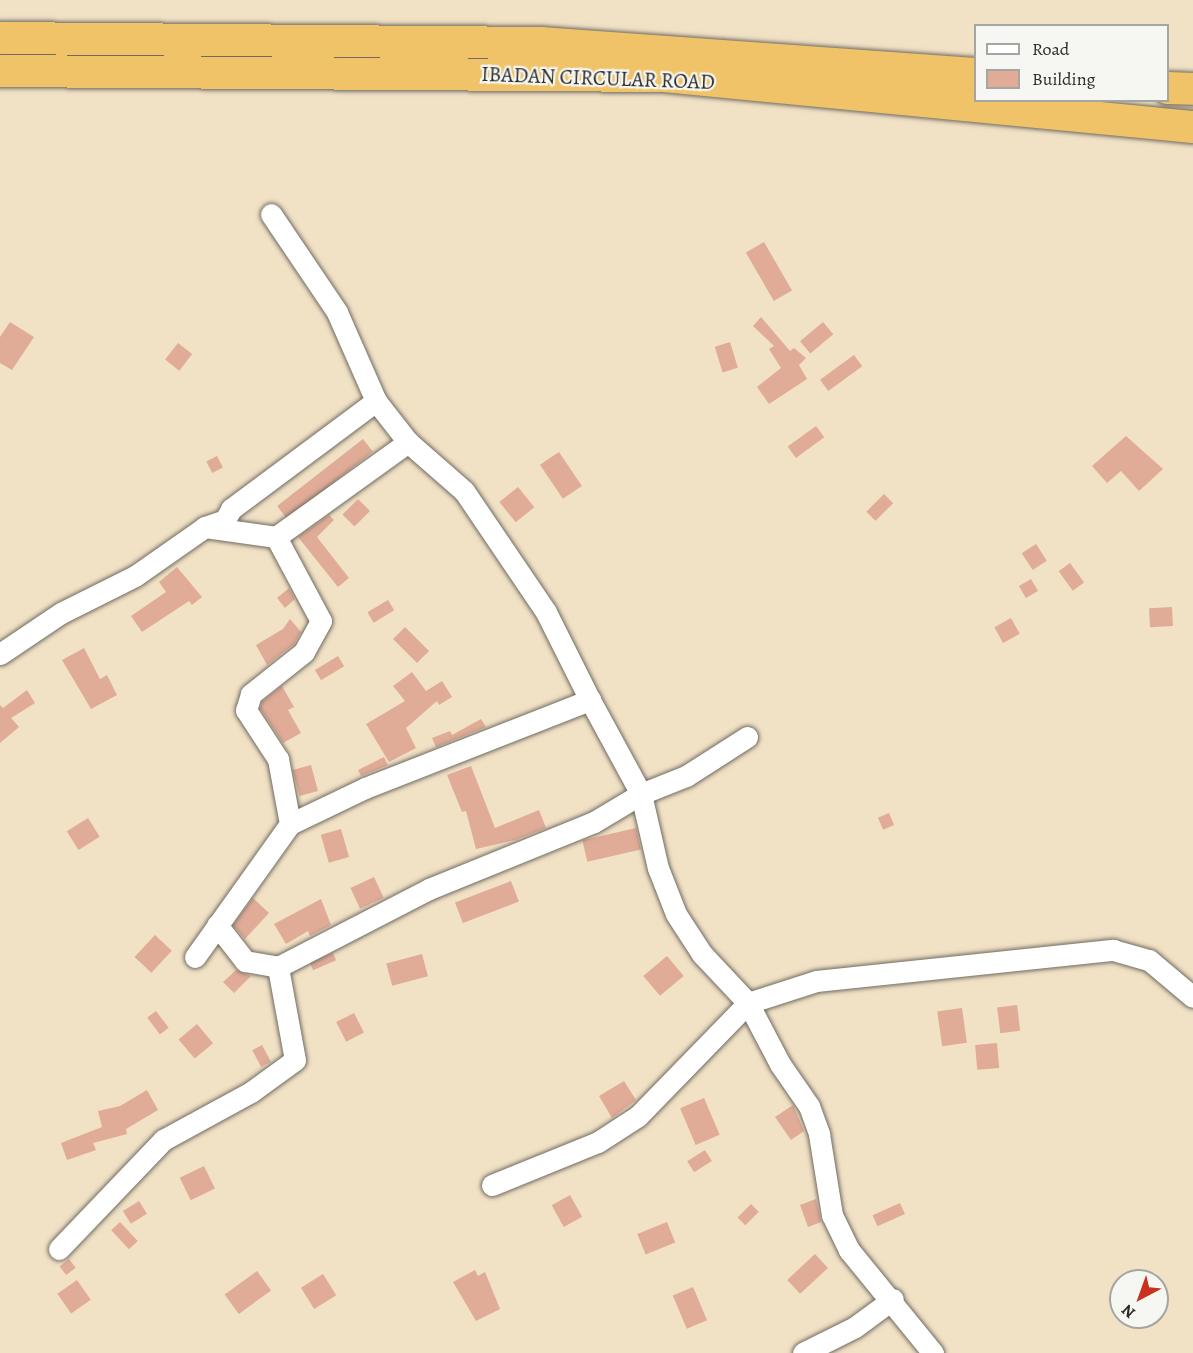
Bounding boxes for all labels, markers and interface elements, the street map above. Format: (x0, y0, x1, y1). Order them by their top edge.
legend (974, 24, 1169, 102)
text: Road (1032, 37, 1069, 61)
street label: IBADAN CIRCULAR ROAD (481, 61, 715, 95)
text: Building (1032, 67, 1096, 91)
north arrow (1109, 1269, 1169, 1329)
text: N (1117, 1299, 1140, 1323)

